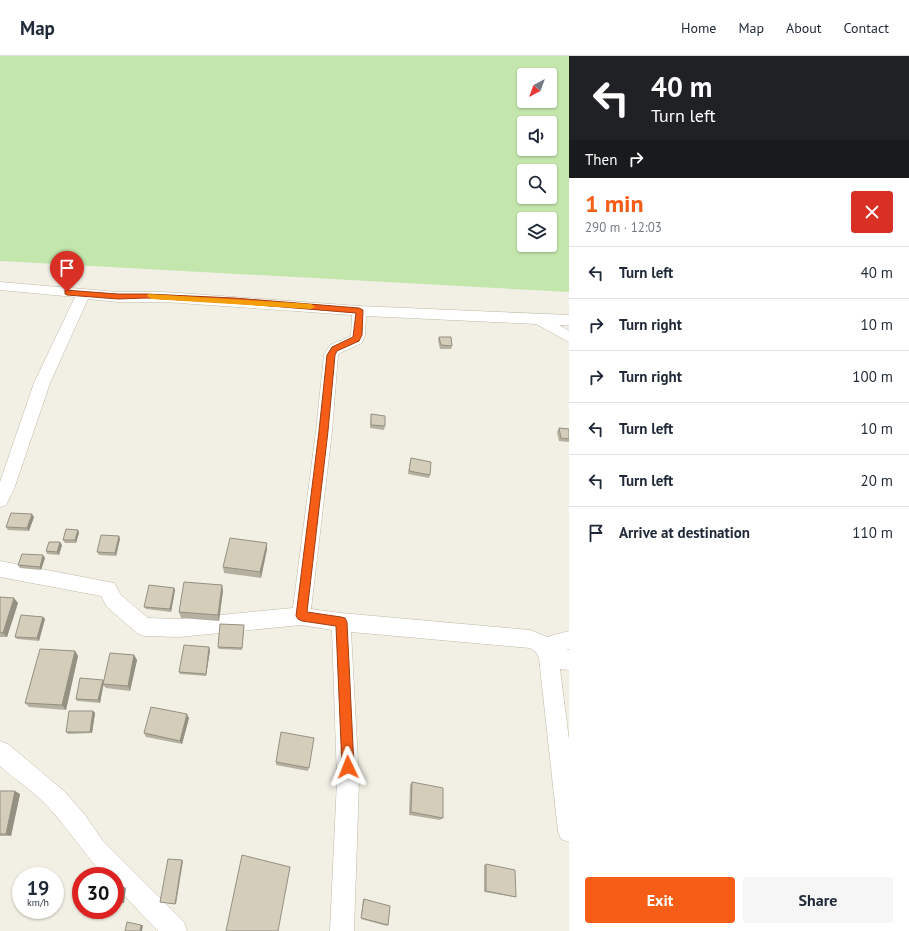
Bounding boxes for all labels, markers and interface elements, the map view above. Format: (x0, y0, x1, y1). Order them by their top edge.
text: Map (20, 16, 55, 40)
text: Home (681, 19, 716, 37)
text: Map (738, 19, 764, 37)
text: About (786, 19, 822, 37)
text: Contact (844, 19, 889, 37)
north arrow (517, 68, 557, 108)
map controls (517, 68, 557, 252)
text: 40 m (651, 68, 712, 105)
icon: left (585, 72, 637, 124)
text: Turn left (651, 104, 716, 127)
button: sound (517, 116, 557, 156)
icon: right (625, 148, 647, 170)
text: Then (585, 150, 617, 169)
button: search (517, 164, 557, 204)
text: 1 min (585, 188, 644, 219)
button: close (851, 191, 893, 233)
button: layers (517, 212, 557, 252)
text: 290 m · 12:03 (585, 219, 662, 236)
pin (50, 251, 84, 292)
icon: arrive (56, 257, 78, 279)
icon: left (585, 262, 607, 284)
text: Turn left (619, 263, 673, 282)
text: 40 m (860, 263, 893, 282)
icon: right (585, 314, 607, 336)
text: Turn right (619, 315, 682, 334)
text: 10 m (860, 315, 893, 334)
icon: right (585, 366, 607, 388)
text: Turn right (619, 367, 682, 386)
text: 100 m (852, 367, 893, 386)
icon: left (585, 418, 607, 440)
text: Turn left (619, 419, 673, 438)
text: 10 m (860, 419, 893, 438)
icon: left (585, 470, 607, 492)
text: Turn left (619, 471, 673, 490)
text: 20 m (860, 471, 893, 490)
icon: arrive (585, 522, 607, 544)
text: Arrive at destination (619, 523, 750, 542)
text: 110 m (852, 523, 893, 542)
position arrow (327, 746, 369, 788)
speed limit sign: 30 (72, 867, 124, 919)
text: 19 (27, 875, 49, 901)
button: Exit (585, 877, 735, 923)
button: Share (743, 877, 893, 923)
text: km/h (27, 896, 49, 909)

